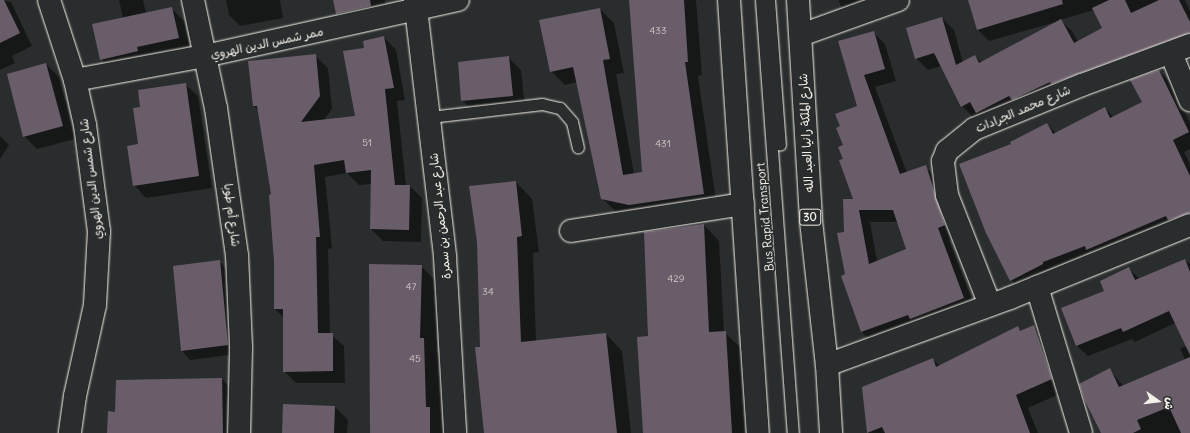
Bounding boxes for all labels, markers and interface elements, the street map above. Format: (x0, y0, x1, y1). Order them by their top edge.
street label: ممر شمس الدين الهروي (209, 24, 325, 62)
house number: 433 (649, 25, 667, 37)
street label: شارع الملكة رانيا العبد الله (796, 73, 816, 193)
street label: شارع محمد الجرادات (973, 82, 1073, 136)
street label: شارع شمس الدين الهروي (76, 118, 106, 240)
house number: 51 (362, 137, 372, 149)
house number: 431 (655, 138, 671, 150)
street label: شارع عبد الرحمن بن سمرة (426, 152, 454, 280)
street label: Bus Rapid Transport (753, 162, 777, 272)
street label: شارع أم طوبا (221, 183, 243, 247)
road number: 30 (799, 208, 821, 226)
house number: 429 (667, 273, 685, 285)
house number: 47 (406, 281, 416, 293)
house number: 34 (482, 286, 494, 298)
house number: 45 (409, 353, 421, 365)
north arrow (1138, 381, 1178, 421)
text: ش (1161, 396, 1178, 411)

